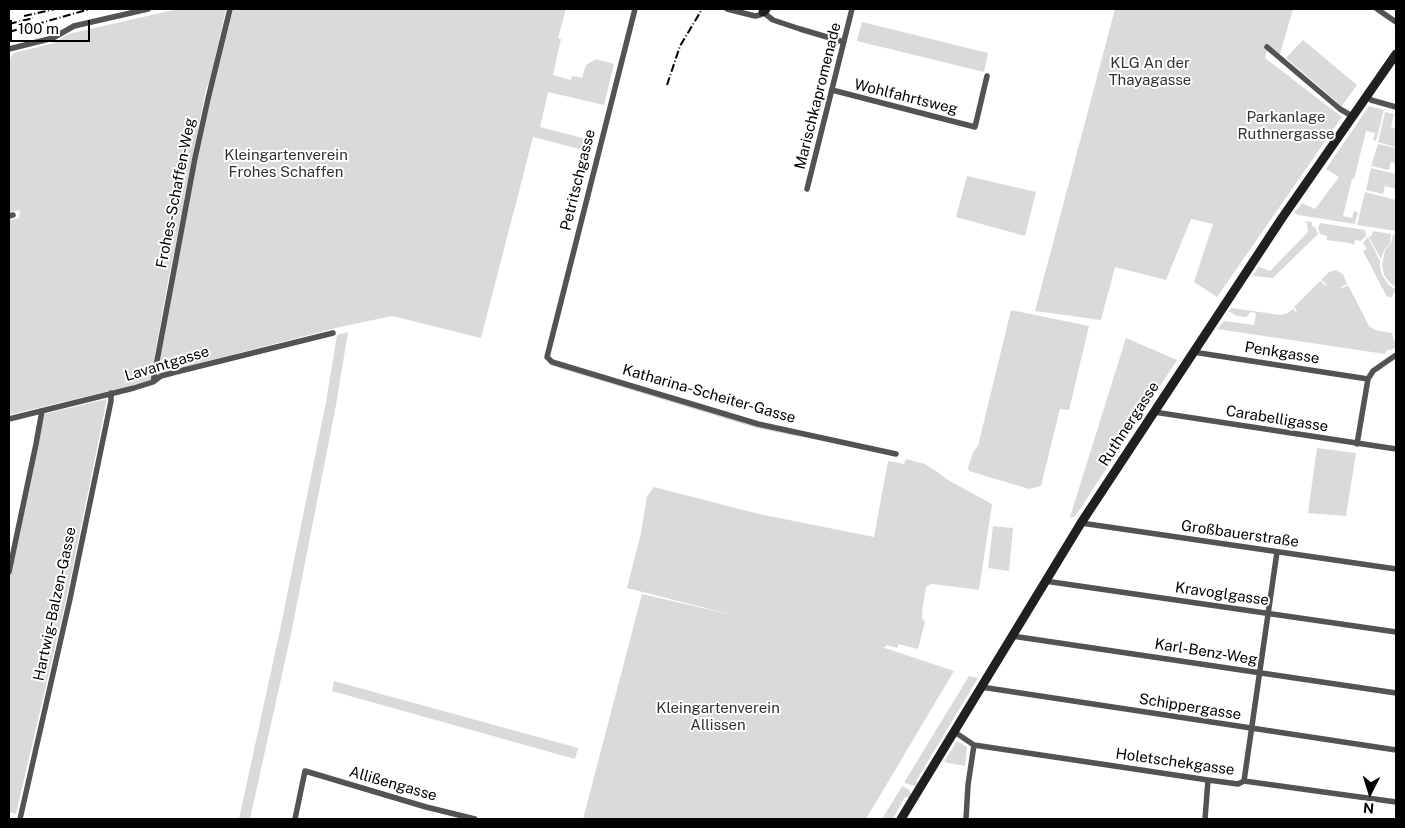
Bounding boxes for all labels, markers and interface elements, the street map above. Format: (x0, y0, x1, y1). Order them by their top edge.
scale bar (12, 10, 92, 42)
text: 100 m (18, 20, 59, 37)
street label: Marischkapromenade (791, 21, 845, 171)
park label: KLG An der Thayagasse (1109, 54, 1191, 89)
street label: Wohlfahrtsweg (852, 75, 960, 119)
park label: Parkanlage Ruthnergasse (1238, 108, 1334, 143)
street label: Frohes-Schaffen-Weg (153, 116, 199, 270)
street label: Petritschgasse (557, 127, 599, 233)
park label: Kleingartenverein Frohes Schaffen (224, 146, 348, 181)
street label: Penkgasse (1243, 338, 1321, 368)
street label: Lavantgasse (123, 343, 211, 385)
street label: Katharina-Scheiter-Gasse (620, 361, 798, 427)
street label: Ruthnergasse (1095, 378, 1163, 470)
street label: Carabelligasse (1225, 402, 1329, 436)
street label: Großbauerstraße (1180, 517, 1300, 551)
street label: Hartwig-Balzen-Gasse (30, 525, 80, 683)
street label: Kravoglgasse (1174, 578, 1270, 610)
street label: Karl-Benz-Weg (1153, 635, 1259, 669)
street label: Schippergasse (1137, 690, 1243, 724)
park label: Kleingartenverein Allissen (656, 699, 780, 734)
street label: Holetschekgasse (1114, 745, 1236, 779)
street label: Allißengasse (347, 763, 439, 805)
north arrow (1345, 768, 1395, 818)
text: N (1363, 799, 1375, 816)

